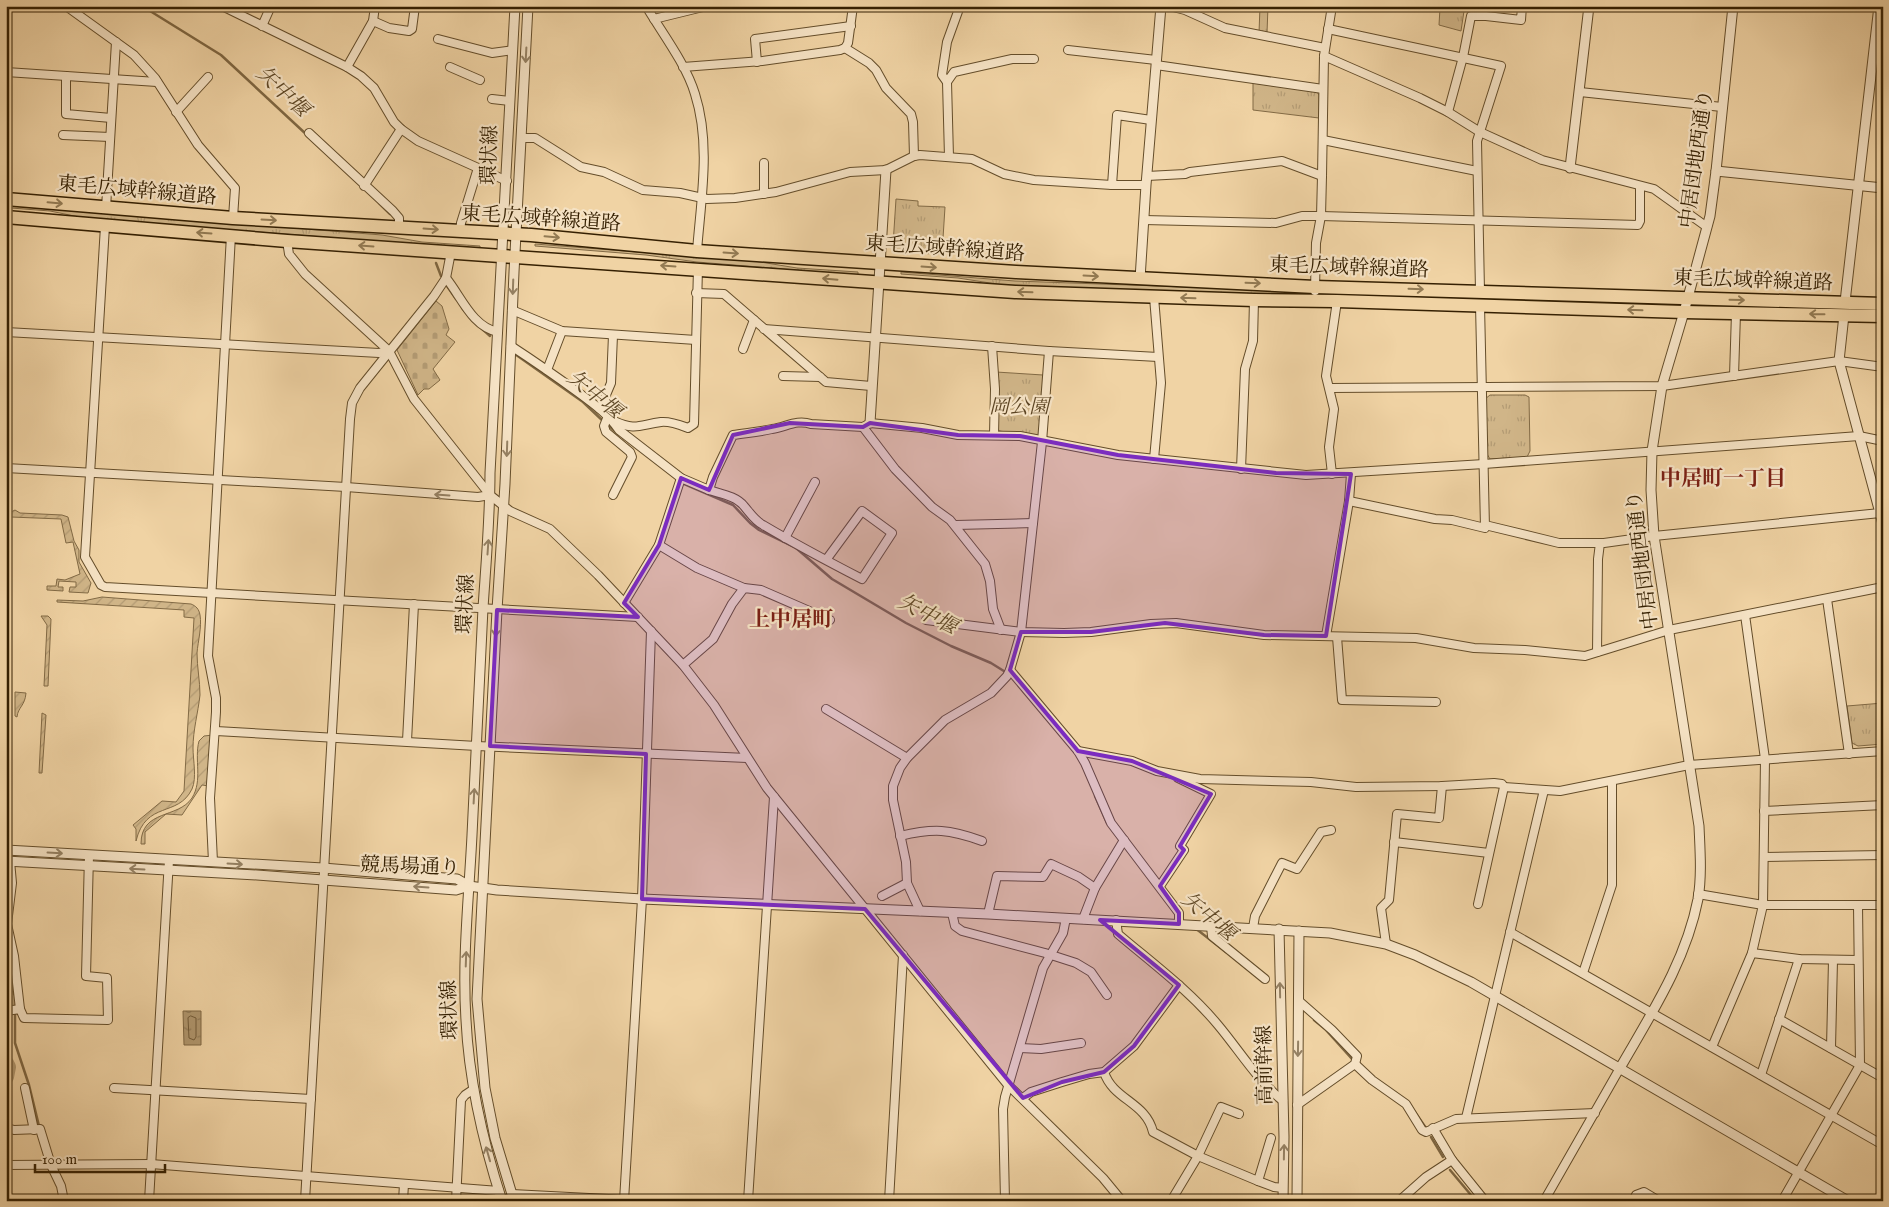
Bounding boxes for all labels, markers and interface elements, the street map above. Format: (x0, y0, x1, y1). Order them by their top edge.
one-way arrow (521, 47, 530, 63)
water label: 矢中堰 (250, 61, 317, 126)
street label: 中居団地西通り (1675, 88, 1719, 230)
street label: 環状線 (476, 125, 504, 185)
street label: 東毛広域幹線道路 (56, 172, 218, 210)
one-way arrow (47, 199, 63, 208)
street label: 東毛広域幹線道路 (460, 201, 622, 237)
one-way arrow (261, 215, 277, 224)
one-way arrow (423, 225, 439, 234)
one-way arrow (196, 229, 212, 238)
street label: 東毛広域幹線道路 (864, 231, 1026, 267)
one-way arrow (544, 233, 560, 242)
one-way arrow (358, 242, 374, 251)
one-way arrow (723, 249, 739, 258)
street label: 東毛広域幹線道路 (1269, 253, 1429, 283)
one-way arrow (660, 262, 676, 271)
one-way arrow (921, 262, 937, 271)
street label: 東毛広域幹線道路 (1673, 266, 1833, 296)
one-way arrow (1083, 272, 1099, 281)
one-way arrow (822, 274, 838, 283)
one-way arrow (509, 279, 518, 295)
one-way arrow (1245, 279, 1261, 288)
one-way arrow (1407, 285, 1423, 294)
one-way arrow (1018, 287, 1034, 297)
one-way arrow (1180, 294, 1196, 303)
one-way arrow (1728, 295, 1744, 304)
one-way arrow (1628, 306, 1644, 315)
one-way arrow (1809, 309, 1825, 319)
water label: 矢中堰 (561, 365, 630, 428)
park label: 岡公園 (989, 395, 1052, 420)
one-way arrow (502, 441, 511, 457)
district label: 中居町一丁目 (1660, 466, 1786, 493)
street label: 中居団地西通り (1622, 489, 1664, 631)
one-way arrow (434, 490, 450, 499)
one-way arrow (483, 539, 492, 555)
street label: 環状線 (452, 573, 480, 635)
water label: 矢中堰 (893, 589, 965, 643)
district label: 上中居町 (749, 607, 833, 634)
one-way arrow (491, 621, 500, 637)
one-way arrow (470, 789, 479, 805)
one-way arrow (47, 849, 63, 858)
street label: 競馬場通り (360, 853, 460, 881)
one-way arrow (226, 859, 242, 868)
one-way arrow (129, 864, 145, 873)
one-way arrow (413, 883, 429, 892)
water label: 矢中堰 (1175, 886, 1244, 950)
one-way arrow (461, 951, 471, 968)
street label: 環状線 (436, 980, 464, 1040)
one-way arrow (1276, 982, 1285, 998)
street label: 高前幹線 (1252, 1025, 1278, 1105)
one-way arrow (1293, 1041, 1303, 1057)
scale bar (35, 1142, 165, 1174)
one-way arrow (1279, 1144, 1289, 1160)
one-way arrow (482, 1147, 492, 1163)
text: 100 m (42, 1150, 78, 1169)

